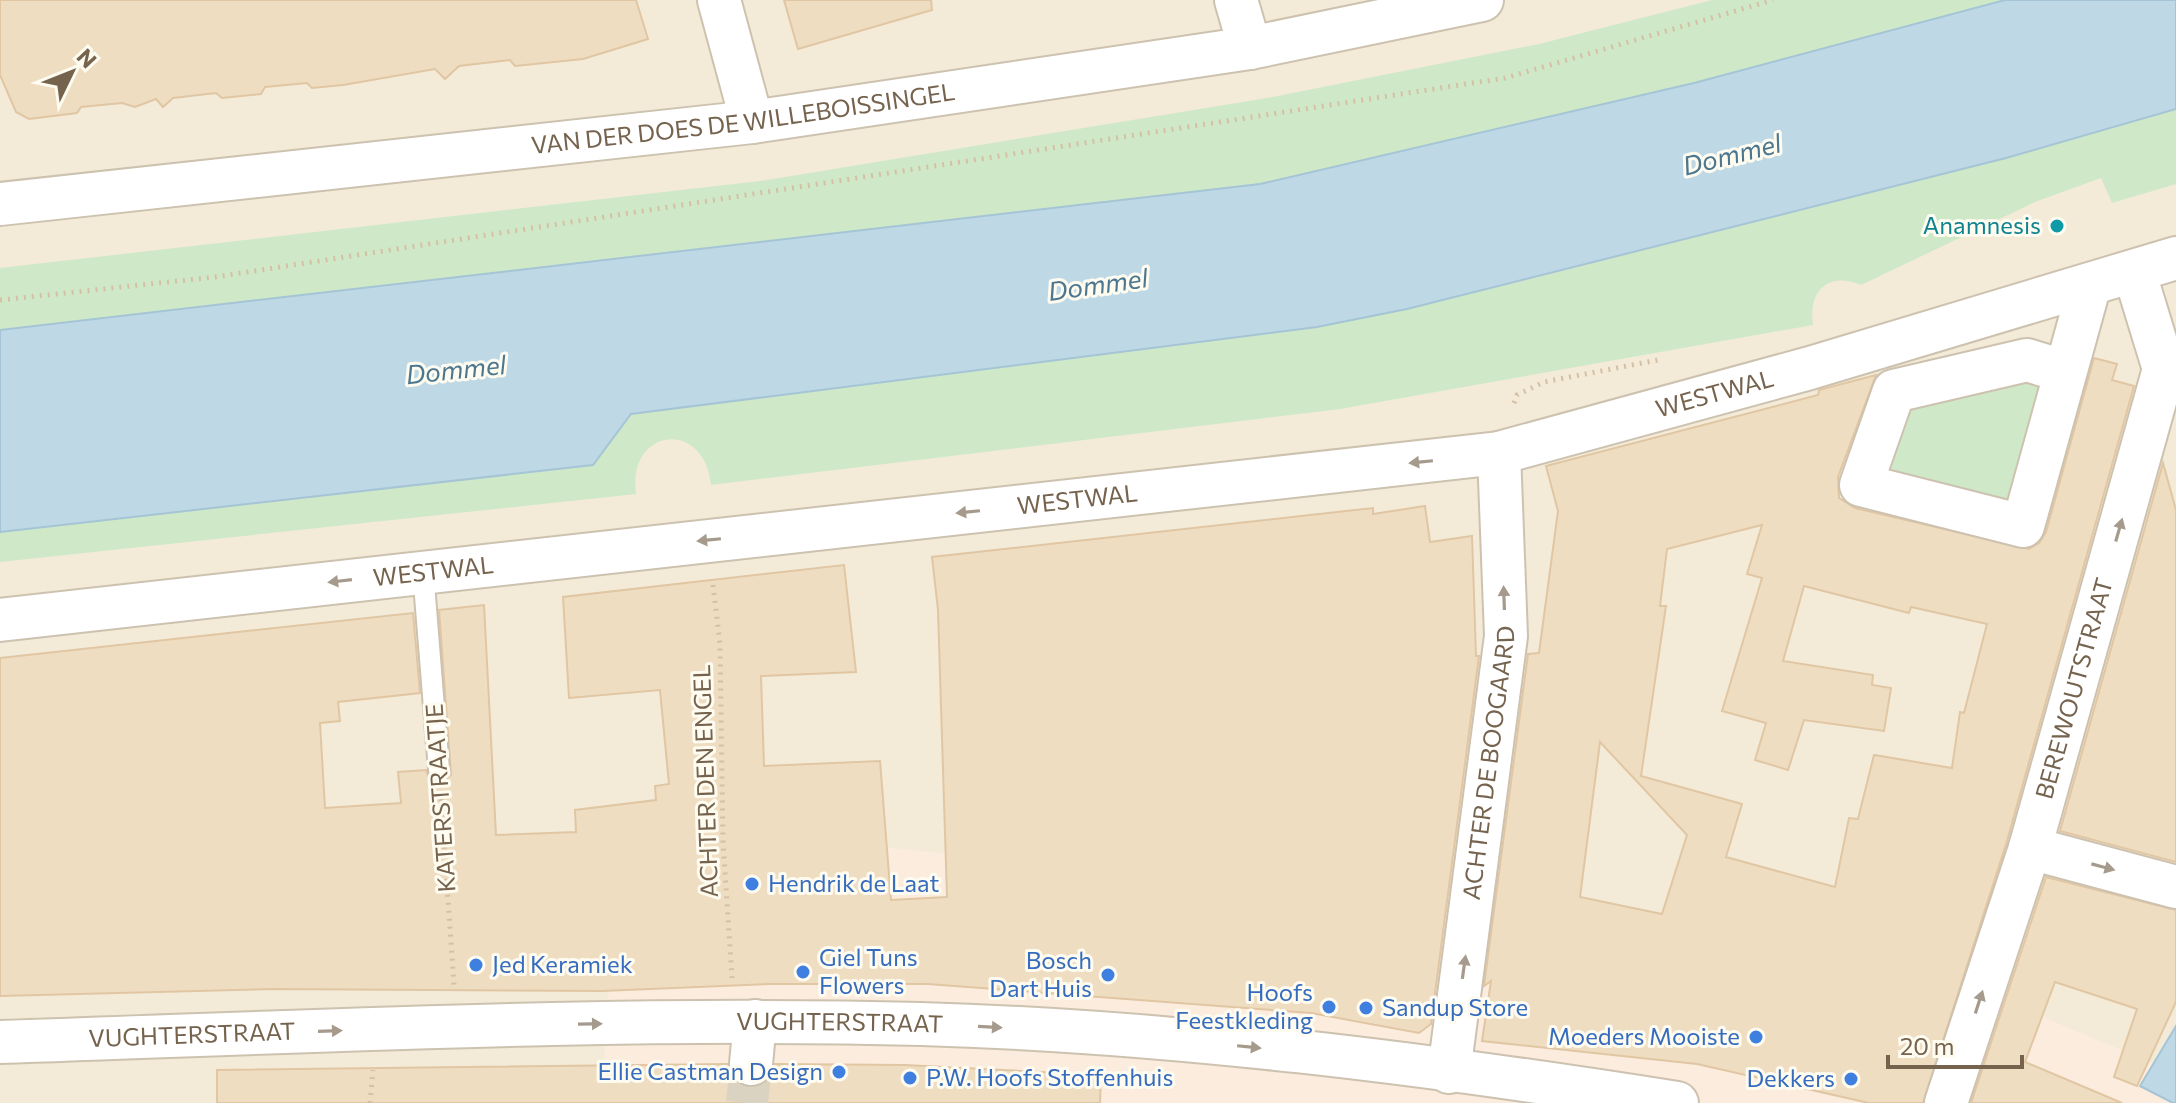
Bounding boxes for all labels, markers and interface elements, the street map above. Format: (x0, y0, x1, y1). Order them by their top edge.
north arrow (32, 32, 112, 112)
text: N (71, 43, 102, 73)
street label: VAN DER DOES DE WILLEBOISSINGEL (530, 76, 957, 159)
water label: Dommel (1679, 126, 1785, 181)
place label: Anamnesis (1923, 210, 2041, 239)
marker: Anamnesis (2048, 217, 2066, 235)
water label: Dommel (1046, 261, 1151, 306)
water label: Dommel (404, 348, 509, 389)
street label: WESTWAL (1652, 363, 1777, 423)
one-way arrow (1408, 455, 1433, 468)
street label: WESTWAL (1015, 477, 1139, 520)
one-way arrow (955, 505, 980, 518)
one-way arrow (2113, 517, 2126, 541)
one-way arrow (696, 534, 721, 547)
street label: WESTWAL (371, 549, 495, 591)
street label: BEREWOUTSTRAAT (2028, 574, 2118, 802)
one-way arrow (327, 575, 352, 588)
one-way arrow (1498, 585, 1511, 610)
street label: ACHTER DE BOOGAARD (1456, 625, 1519, 901)
street label: ACHTER DEN ENGEL (686, 664, 723, 898)
street label: KATERSTRAATJE (418, 703, 461, 893)
one-way arrow (2091, 862, 2116, 874)
place label: Hendrik de Laat (768, 868, 940, 897)
marker: Hendrik de Laat (743, 875, 761, 893)
place label: Giel Tuns Flowers (819, 942, 918, 999)
place label: Bosch Dart Huis (989, 945, 1092, 1002)
place label: Jed Keramiek (492, 949, 633, 978)
one-way arrow (1458, 955, 1471, 980)
marker: Jed Keramiek (467, 956, 485, 974)
marker: Giel Tuns Flowers (794, 963, 812, 981)
marker: Bosch Dart Huis (1099, 966, 1117, 984)
place label: Hoofs Feestkleding (1175, 977, 1313, 1034)
one-way arrow (1974, 990, 1986, 1014)
place label: Sandup Store (1382, 992, 1528, 1021)
marker: Hoofs Feestkleding (1320, 998, 1338, 1016)
marker: Sandup Store (1357, 999, 1375, 1017)
street label: VUGHTERSTRAAT (736, 1006, 944, 1038)
street label: VUGHTERSTRAAT (88, 1016, 296, 1052)
one-way arrow (578, 1018, 603, 1030)
scale bar (1888, 1019, 2022, 1069)
one-way arrow (978, 1021, 1003, 1034)
place label: Moeders Mooiste (1548, 1021, 1740, 1050)
one-way arrow (318, 1025, 343, 1037)
marker: Moeders Mooiste (1747, 1028, 1765, 1046)
text: 20 m (1900, 1031, 1954, 1060)
one-way arrow (1237, 1040, 1262, 1053)
place label: Ellie Castman Design (597, 1056, 823, 1085)
place label: P.W. Hoofs Stoffenhuis (926, 1062, 1173, 1091)
marker: Ellie Castman Design (830, 1063, 848, 1081)
place label: Dekkers (1746, 1063, 1835, 1092)
marker: P.W. Hoofs Stoffenhuis (901, 1069, 919, 1087)
marker: Dekkers (1842, 1070, 1860, 1088)

